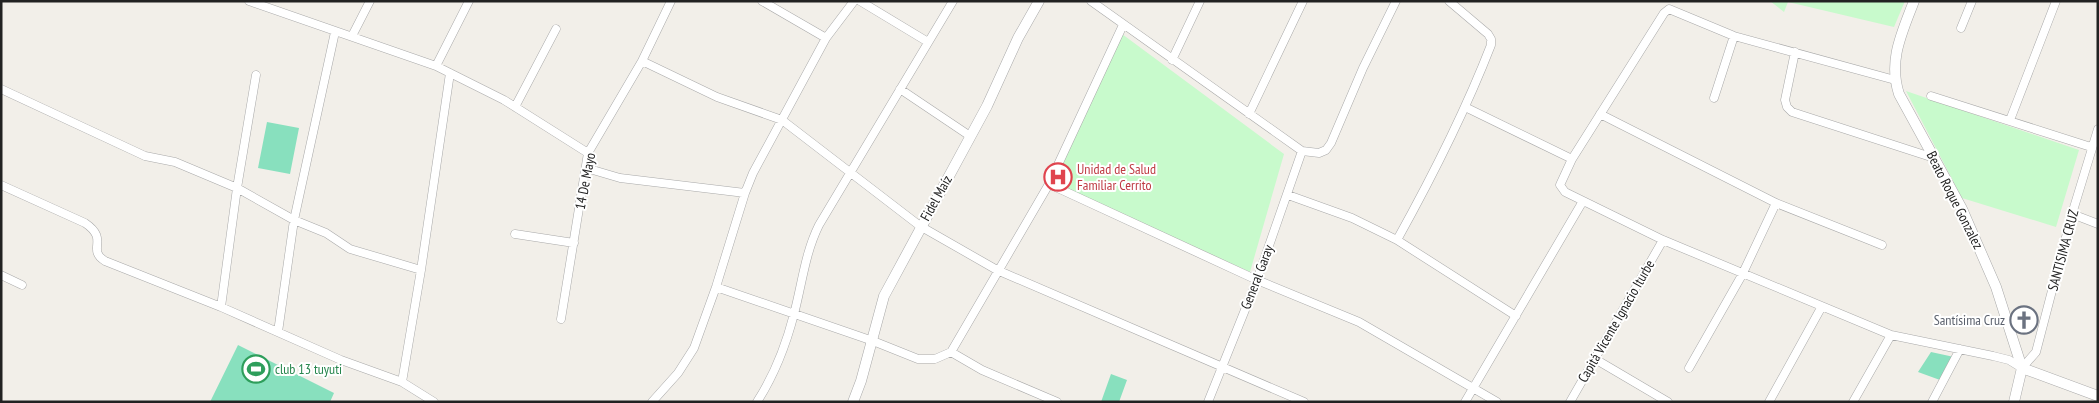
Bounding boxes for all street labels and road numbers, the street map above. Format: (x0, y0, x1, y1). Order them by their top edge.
street label: Beato Roque Gonzalez (1923, 148, 1987, 252)
street label: 14 De Mayo (571, 151, 599, 211)
street label: Fidel Maíz (916, 172, 956, 224)
street label: SANTISIMA CRUZ (2043, 207, 2083, 293)
street label: General Garay (1237, 242, 1278, 312)
street label: Capitá Vicente Ignacio Iturbe (1574, 256, 1659, 386)

